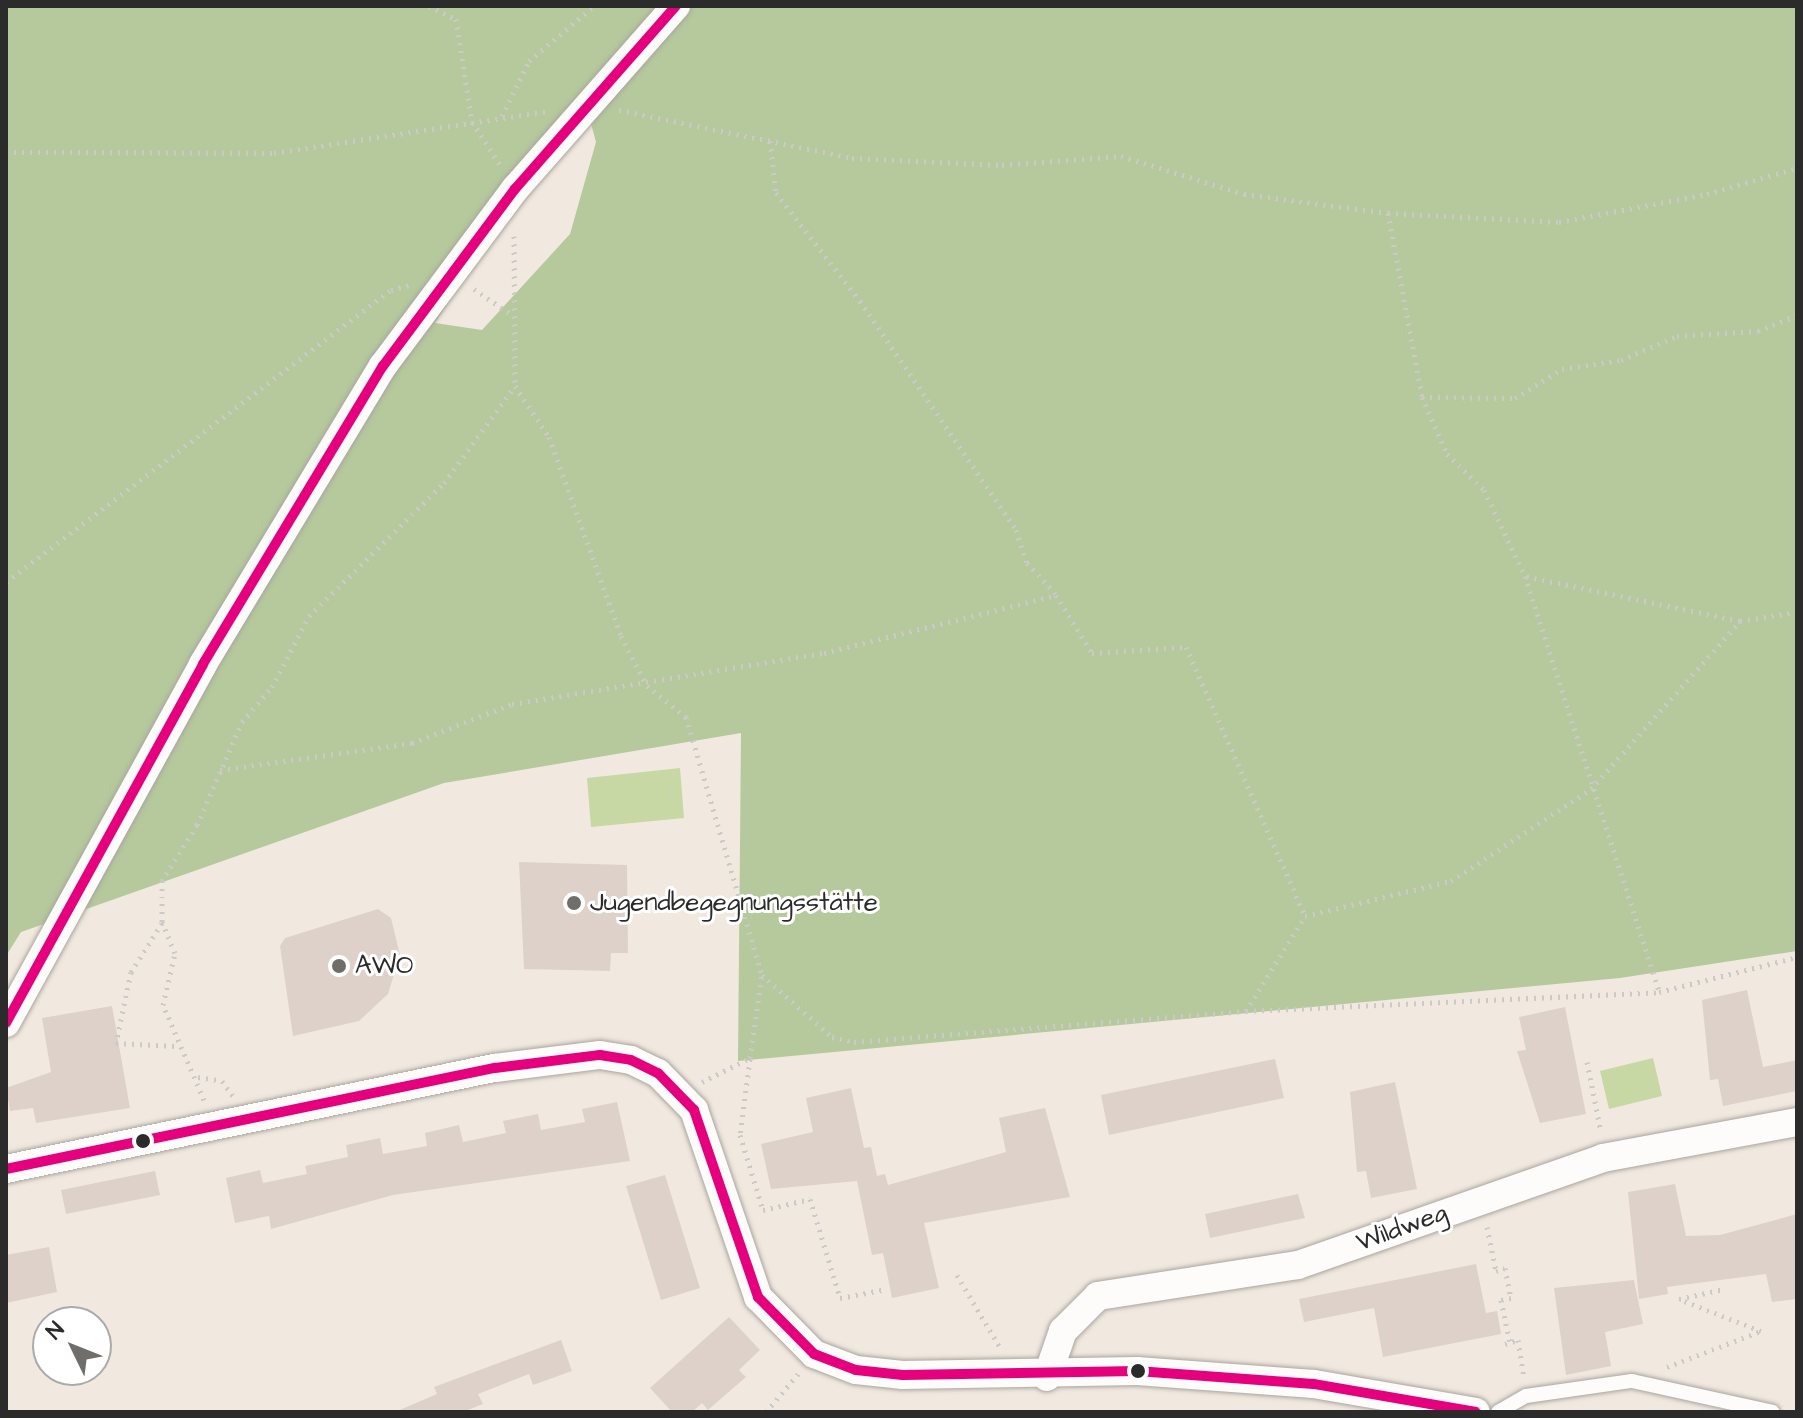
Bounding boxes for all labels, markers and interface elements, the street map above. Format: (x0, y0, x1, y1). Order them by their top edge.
place label: Jugendbegegnungsstätte (590, 887, 878, 919)
marker: Jugendbegegnungsstätte (565, 894, 583, 912)
place label: AWO (355, 950, 414, 982)
marker: AWO (330, 957, 348, 975)
unlabelled marker (135, 1133, 151, 1149)
street label: Wildweg (1352, 1197, 1452, 1259)
north arrow (32, 1306, 112, 1386)
text: N (39, 1315, 72, 1346)
unlabelled marker (1130, 1363, 1146, 1379)

